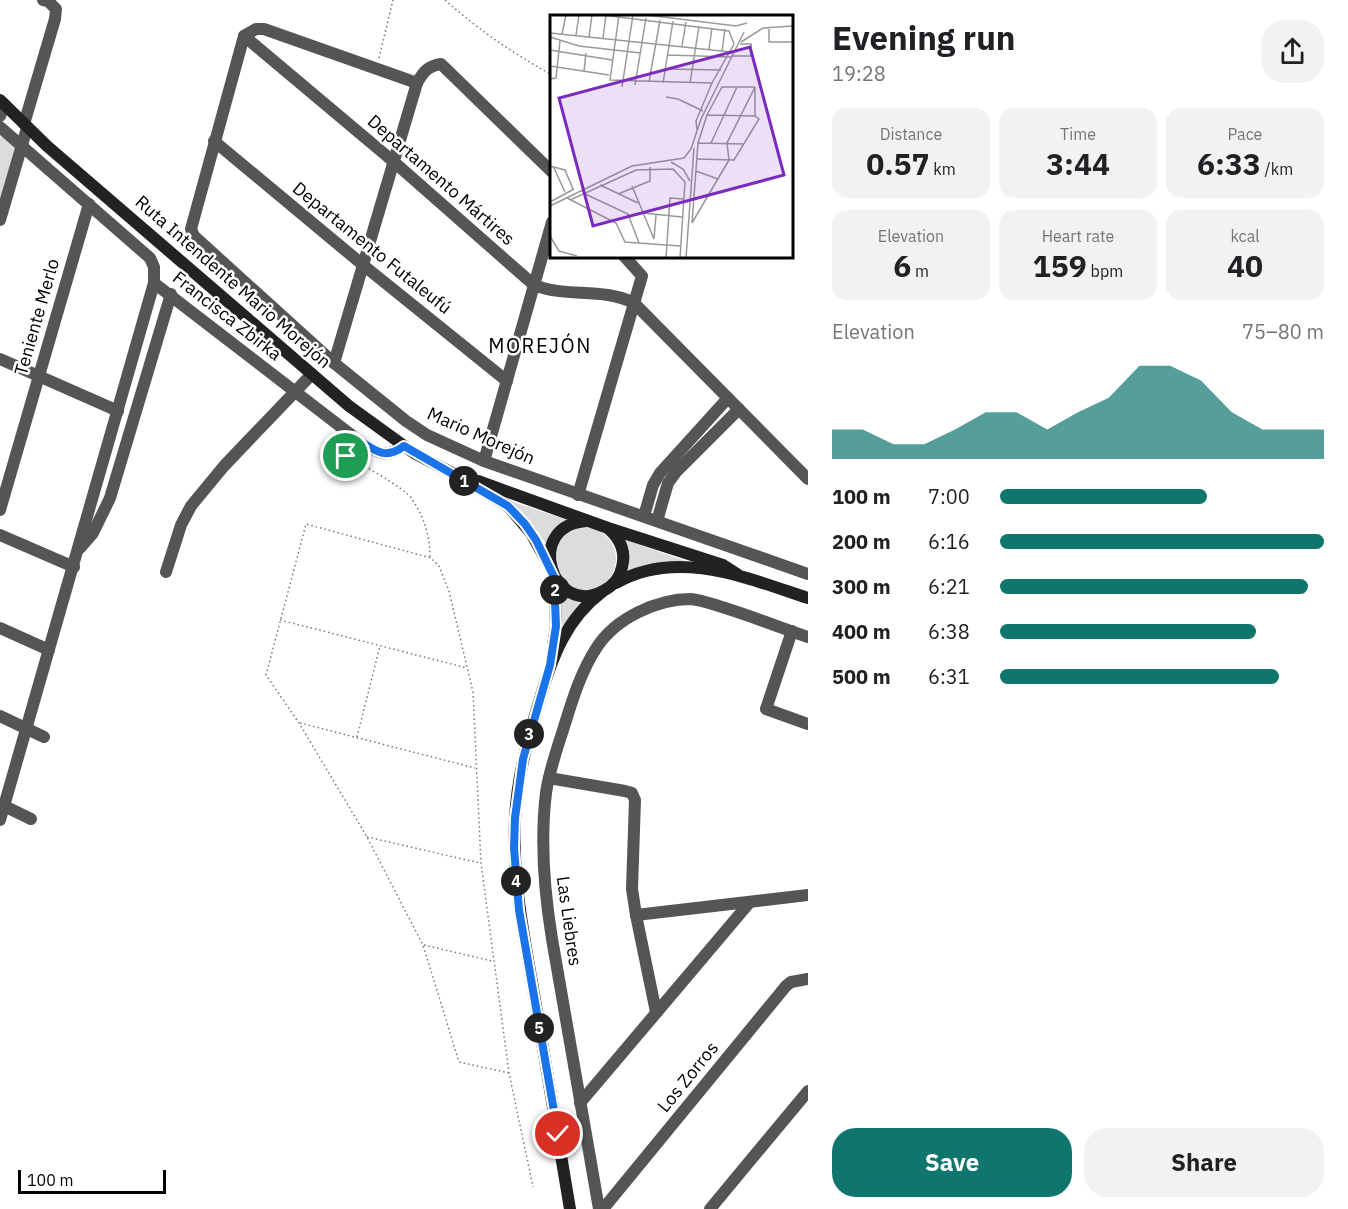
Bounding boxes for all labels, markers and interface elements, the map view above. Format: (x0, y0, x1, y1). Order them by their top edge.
inset map (550, 15, 793, 258)
text: Evening run (832, 16, 1016, 59)
button: share (1261, 20, 1324, 83)
text: 19:28 (832, 60, 886, 87)
street label: Departamento Mártires (363, 109, 520, 250)
text: Distance (880, 124, 942, 144)
text: Time (1060, 124, 1096, 144)
text: Pace (1228, 124, 1262, 144)
text: 0.57 (866, 144, 930, 183)
text: 3:44 (1046, 144, 1110, 183)
text: 6:33 (1197, 144, 1261, 183)
text: km (930, 159, 956, 179)
text: /km (1261, 159, 1293, 179)
street label: Departamento Futaleufú (288, 176, 456, 319)
street label: Ruta Intendente Mario Morejón (131, 190, 336, 373)
text: Elevation (878, 226, 944, 246)
text: Heart rate (1042, 226, 1114, 246)
text: kcal (1230, 226, 1260, 246)
text: 6 (893, 246, 911, 285)
text: 159 (1033, 246, 1087, 285)
text: 40 (1227, 246, 1263, 285)
street label: Teniente Merlo (9, 256, 64, 378)
text: m (911, 261, 929, 281)
text: bpm (1087, 261, 1123, 281)
street label: Francisca Zbirka (168, 266, 287, 366)
text: Elevation (832, 318, 915, 345)
text: 75–80 m (1242, 318, 1324, 345)
district label: MOREJÓN (488, 332, 592, 359)
street label: Mario Morejón (424, 402, 539, 470)
pin (320, 430, 371, 481)
icon: arrive (329, 439, 362, 472)
pin: 1 (449, 466, 479, 496)
text: 1 (459, 471, 469, 491)
text: 100 m (832, 483, 891, 510)
text: 7:00 (928, 483, 970, 510)
text: 200 m (832, 528, 891, 555)
text: 6:16 (928, 528, 970, 555)
text: 300 m (832, 573, 891, 600)
text: 6:21 (928, 573, 970, 600)
pin: 2 (540, 575, 570, 605)
text: 2 (550, 580, 560, 600)
text: 400 m (832, 618, 891, 645)
text: 6:38 (928, 618, 970, 645)
text: 500 m (832, 663, 891, 690)
text: 6:31 (928, 663, 970, 690)
pin: 3 (514, 719, 544, 749)
text: 3 (524, 724, 534, 744)
pin: 4 (501, 866, 531, 896)
text: 4 (511, 871, 521, 891)
street label: Las Liebres (552, 874, 587, 967)
pin: 5 (524, 1013, 554, 1043)
text: 5 (534, 1018, 544, 1038)
street label: Los Zorros (652, 1037, 723, 1117)
pin (532, 1108, 583, 1159)
icon: check (541, 1117, 574, 1150)
button: Save (832, 1128, 1072, 1197)
button: Share (1084, 1128, 1324, 1197)
scale bar (18, 1167, 166, 1194)
text: 100 m (27, 1170, 74, 1190)

